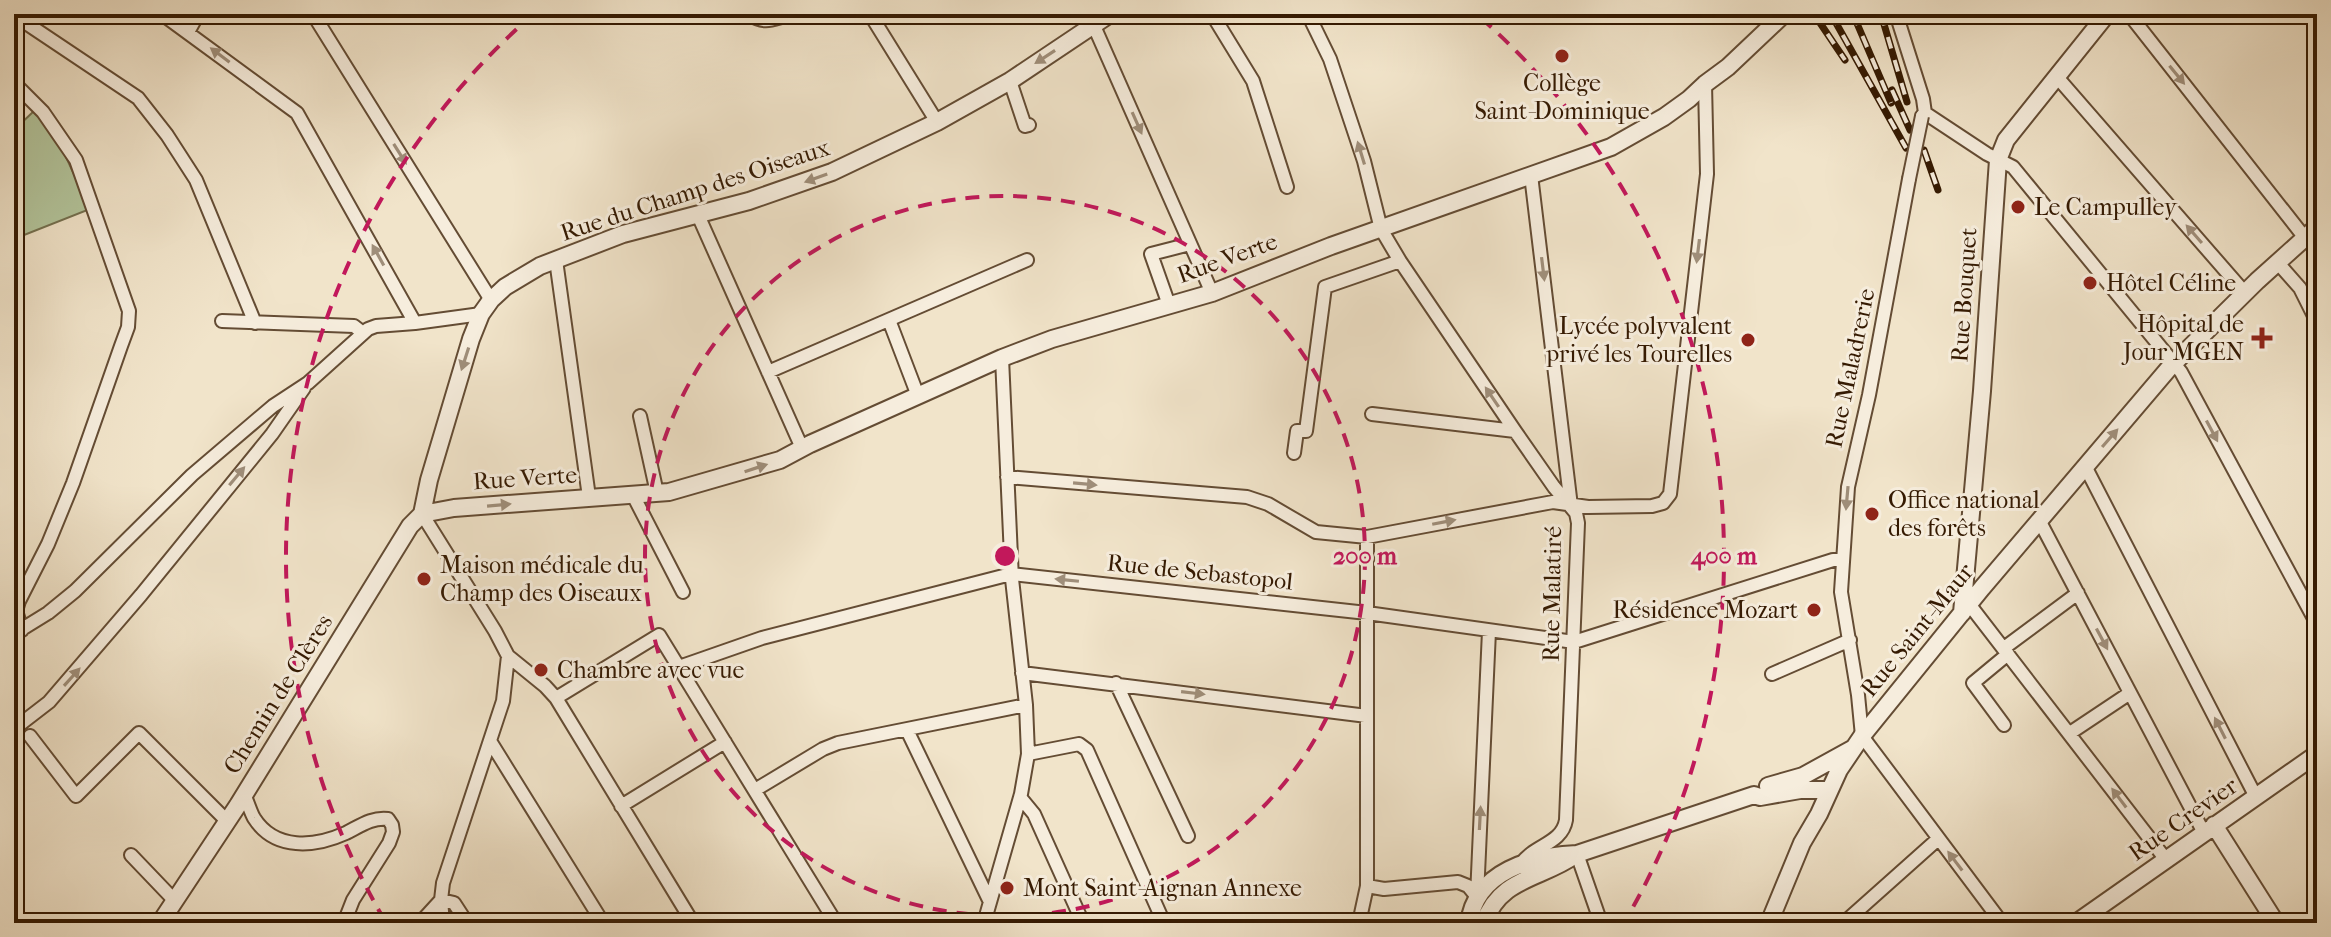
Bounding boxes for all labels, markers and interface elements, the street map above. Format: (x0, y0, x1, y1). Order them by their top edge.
marker: Collège Saint-Dominique (1553, 47, 1571, 65)
one-way arrow (209, 48, 230, 64)
one-way arrow (1035, 50, 1056, 65)
one-way arrow (2169, 65, 2185, 85)
place label: Collège Saint-Dominique (1474, 69, 1650, 125)
one-way arrow (1130, 111, 1143, 135)
street label: Rue du Champ des Oiseaux (557, 133, 833, 247)
one-way arrow (1354, 141, 1367, 165)
one-way arrow (392, 143, 406, 165)
one-way arrow (804, 172, 828, 184)
place label: Le Campulley (2034, 193, 2178, 221)
marker: Le Campulley (2009, 198, 2027, 216)
one-way arrow (2186, 225, 2203, 245)
street label: Rue Bouquet (1945, 226, 1983, 363)
street label: Rue Verte (1173, 227, 1281, 289)
one-way arrow (1691, 239, 1704, 264)
one-way arrow (371, 244, 385, 266)
one-way arrow (1536, 257, 1549, 282)
place label: Hôtel Céline (2106, 269, 2236, 297)
marker: Hôtel Céline (2081, 274, 2099, 292)
street label: Rue Maladrerie (1819, 286, 1881, 450)
place label: Hôpital de Jour MGEN (2121, 310, 2244, 366)
place label: Lycée polyvalent privé les Tourelles (1545, 312, 1732, 368)
marker: Hôpital de Jour MGEN (2251, 327, 2273, 349)
marker: Lycée polyvalent privé les Tourelles (1739, 331, 1757, 349)
one-way arrow (458, 348, 471, 372)
one-way arrow (1485, 387, 1500, 408)
one-way arrow (2206, 420, 2219, 443)
one-way arrow (2101, 428, 2118, 448)
street label: Rue Verte (472, 460, 578, 496)
one-way arrow (744, 462, 768, 474)
one-way arrow (228, 467, 245, 487)
one-way arrow (1073, 478, 1098, 491)
one-way arrow (1841, 486, 1854, 511)
place label: Office national des forêts (1888, 486, 2040, 542)
one-way arrow (487, 498, 512, 511)
marker: Office national des forêts (1863, 505, 1881, 523)
one-way arrow (1432, 516, 1457, 528)
street label: Rue Malatiré (1537, 526, 1567, 662)
centre of rings (991, 542, 1019, 570)
text: 200 m (1333, 542, 1398, 570)
text: 400 m (1690, 542, 1758, 571)
street label: Rue de Sebastopol (1106, 548, 1295, 596)
place label: Maison médicale du Champ des Oiseaux (440, 551, 644, 607)
street label: Rue Saint-Maur (1855, 557, 1980, 702)
marker: Maison médicale du Champ des Oiseaux (415, 570, 433, 588)
one-way arrow (1054, 574, 1079, 587)
place label: Résidence Mozart (1613, 596, 1798, 624)
marker: Résidence Mozart (1805, 601, 1823, 619)
street label: Chemin de Clères (218, 609, 338, 779)
one-way arrow (2095, 627, 2108, 650)
place label: Chambre avec vue (557, 656, 744, 684)
marker: Chambre avec vue (532, 661, 550, 679)
one-way arrow (62, 668, 80, 687)
one-way arrow (1181, 687, 1206, 700)
one-way arrow (2214, 716, 2227, 739)
street label: Rue Crevier (2123, 771, 2243, 867)
one-way arrow (2112, 788, 2128, 809)
one-way arrow (1474, 805, 1487, 830)
one-way arrow (1947, 851, 1963, 871)
place label: Mont Saint-Aignan Annexe (1023, 874, 1302, 902)
marker: Mont Saint-Aignan Annexe (998, 879, 1016, 897)

